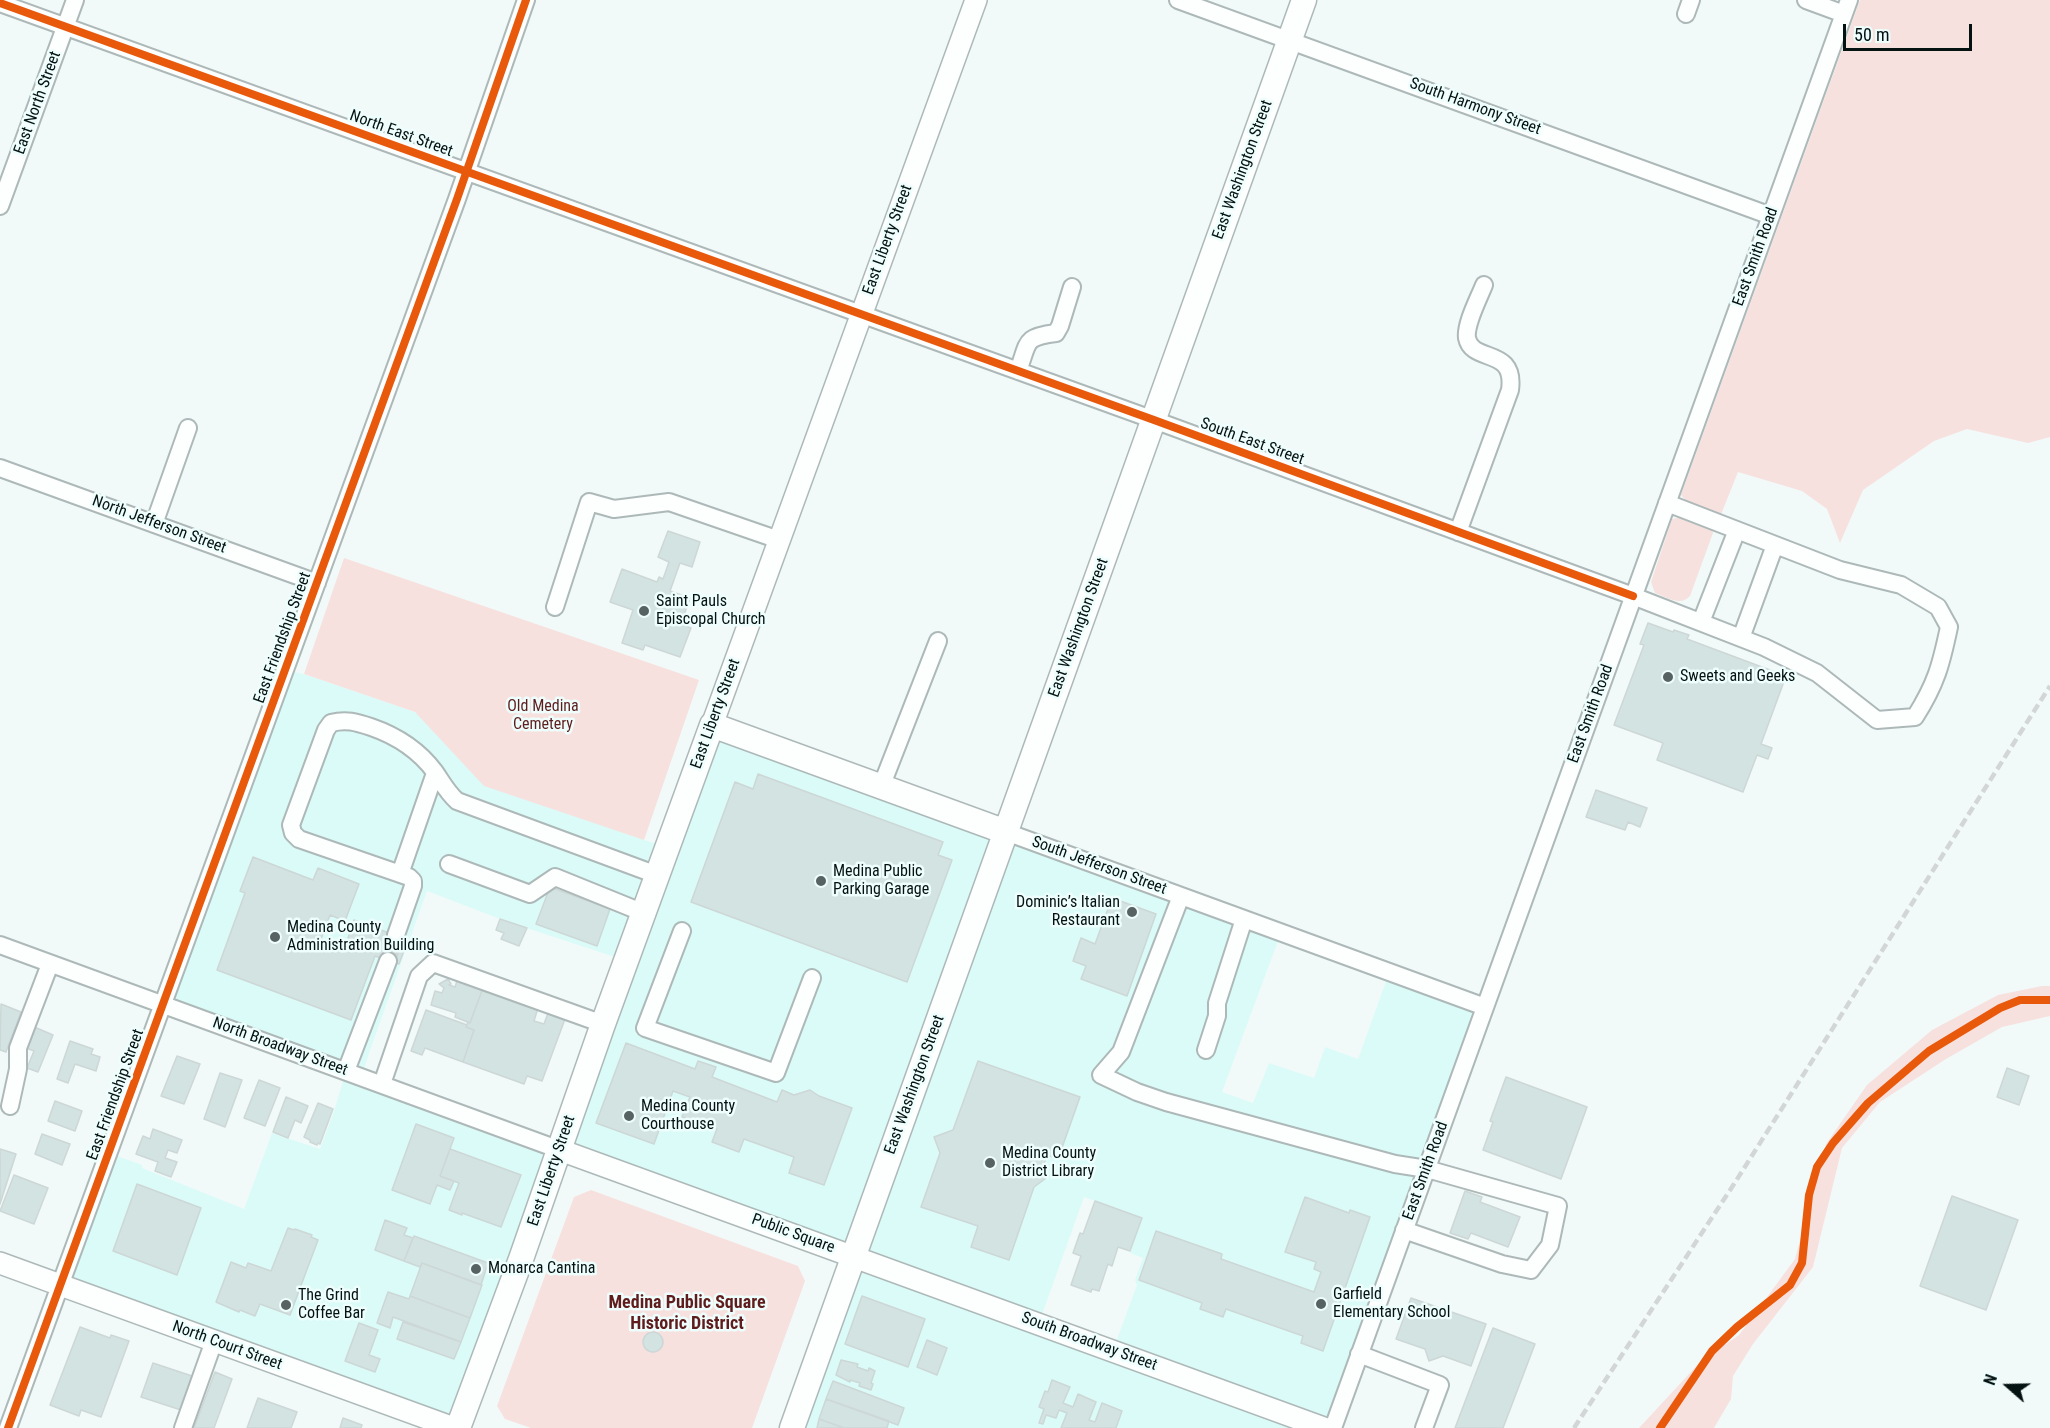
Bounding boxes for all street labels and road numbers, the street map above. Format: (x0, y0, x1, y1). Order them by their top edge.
street label: East North Street (10, 49, 66, 157)
street label: South Harmony Street (1407, 74, 1543, 140)
street label: East Washington Street (1209, 98, 1277, 242)
street label: North East Street (347, 106, 455, 162)
street label: East Liberty Street (859, 182, 917, 298)
street label: East Smith Road (1729, 205, 1783, 309)
street label: South East Street (1197, 414, 1307, 470)
street label: North Jefferson Street (89, 492, 229, 558)
street label: East Washington Street (1045, 556, 1113, 700)
street label: East Friendship Street (250, 570, 316, 706)
street label: East Liberty Street (687, 656, 745, 772)
street label: East Smith Road (1564, 662, 1618, 766)
street label: South Jefferson Street (1029, 833, 1169, 899)
street label: East Washington Street (881, 1013, 949, 1157)
street label: North Broadway Street (210, 1014, 350, 1080)
street label: East Friendship Street (83, 1027, 149, 1163)
street label: East Liberty Street (524, 1113, 580, 1229)
street label: East Smith Road (1399, 1119, 1453, 1223)
street label: Public Square (749, 1210, 837, 1258)
street label: South Broadway Street (1019, 1309, 1159, 1375)
street label: North Court Street (170, 1317, 284, 1375)

